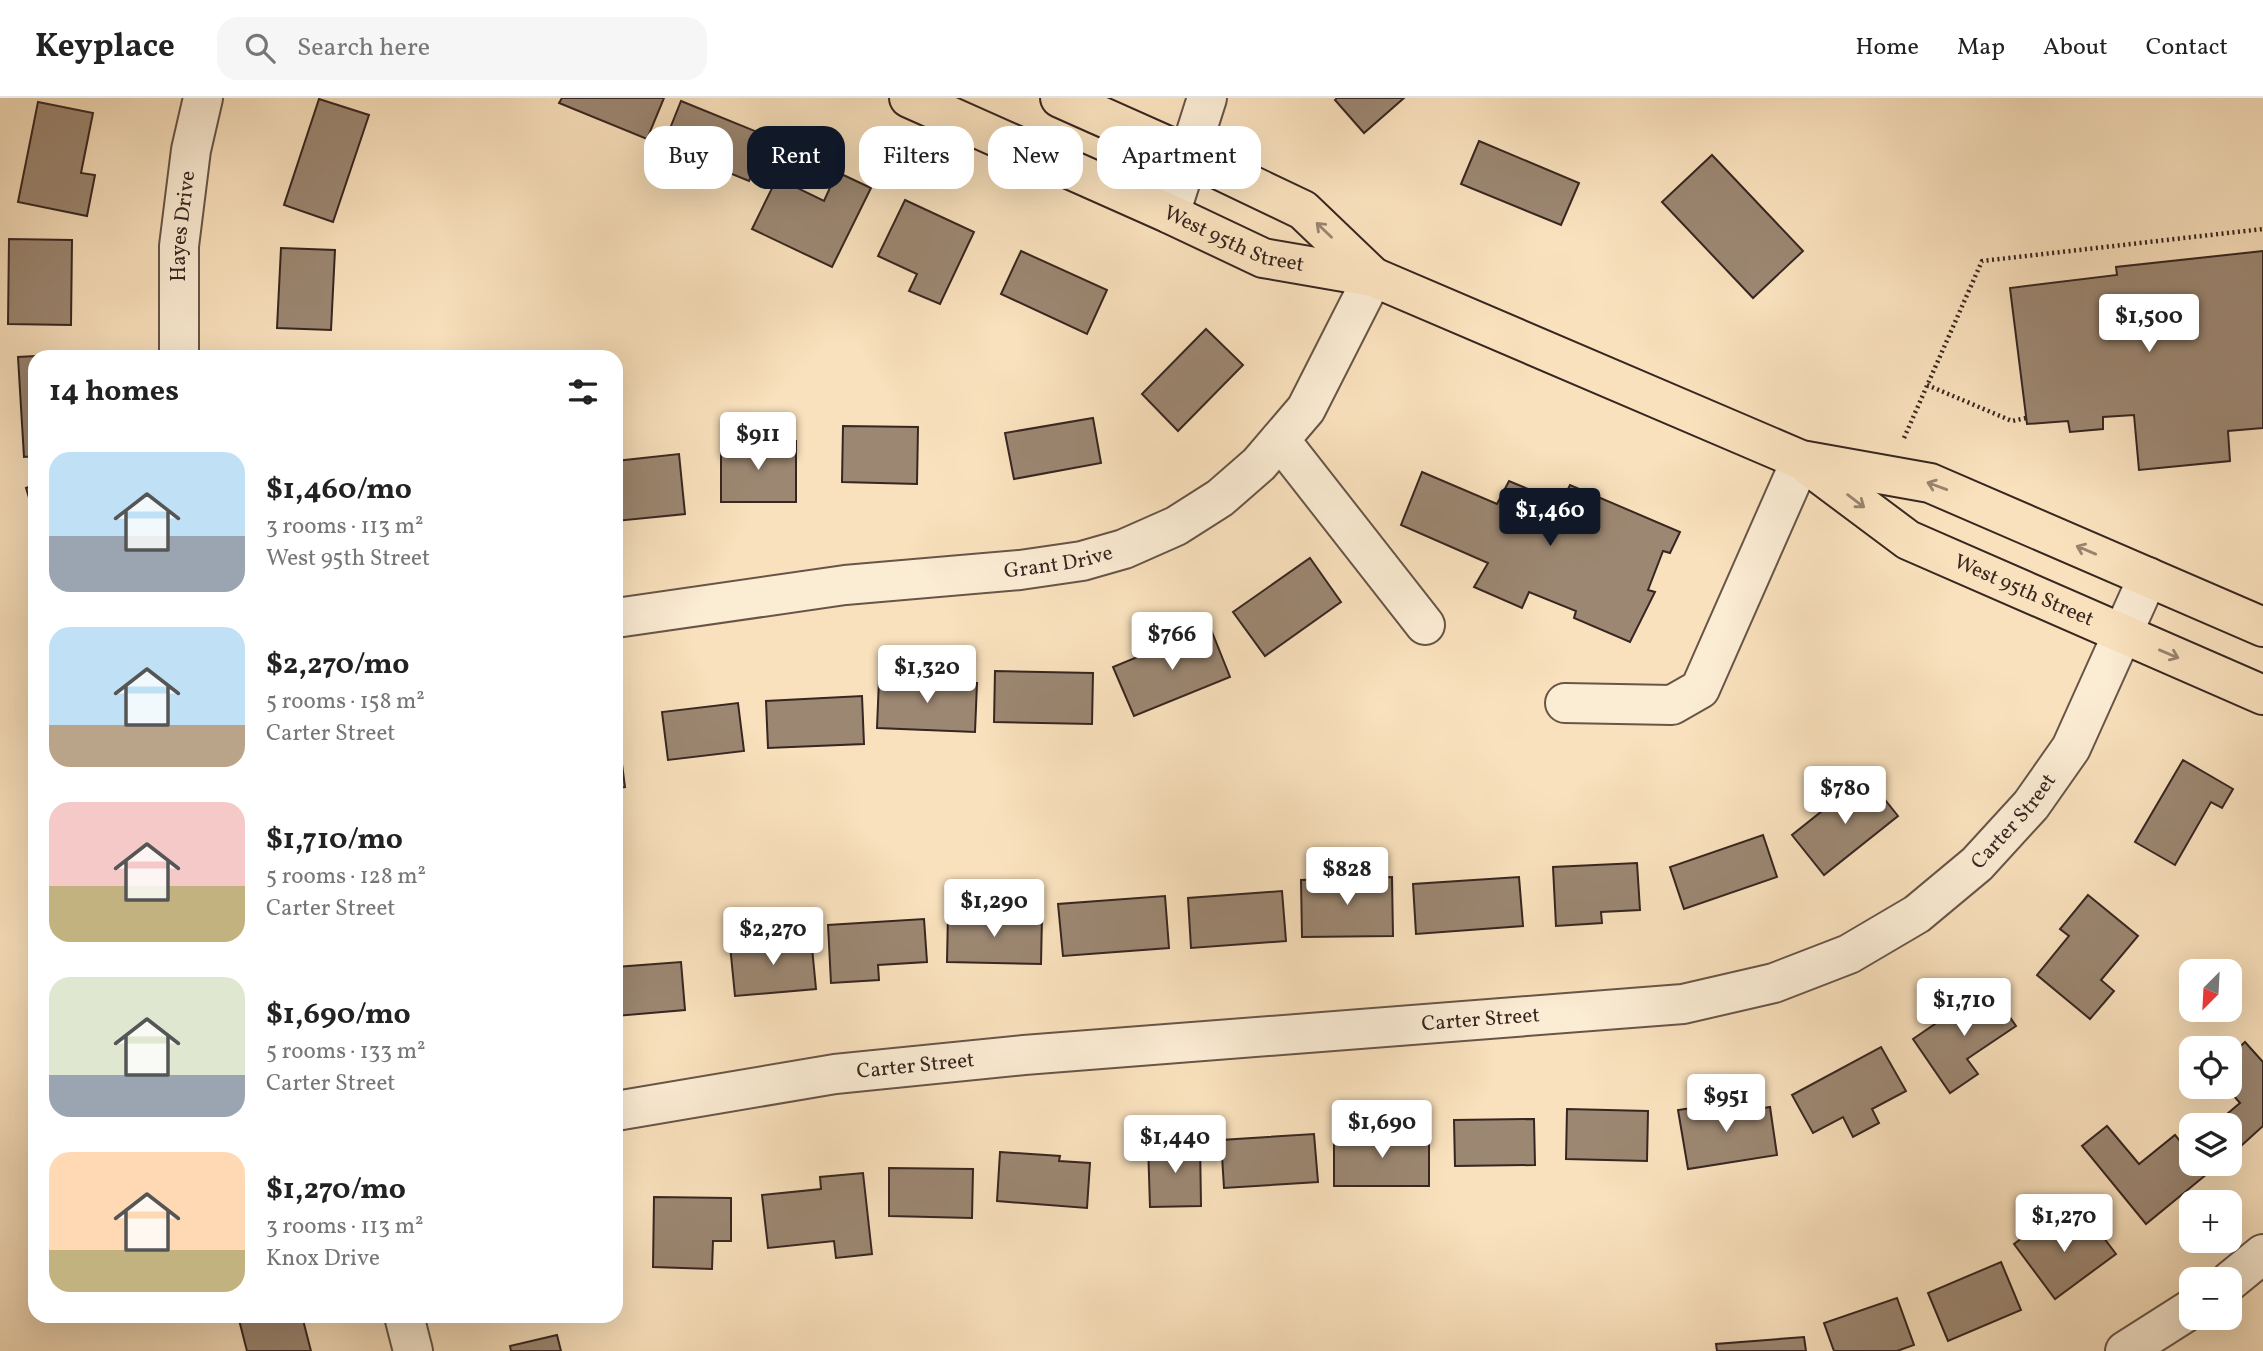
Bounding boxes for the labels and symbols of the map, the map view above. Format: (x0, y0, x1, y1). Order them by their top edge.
street label: Hayes Drive (165, 169, 203, 282)
street label: West 95th Street (1159, 199, 1306, 279)
one-way arrow (1316, 222, 1333, 239)
pin: $1,500 (2092, 294, 2206, 354)
pin: $911 (717, 412, 799, 472)
one-way arrow (1926, 479, 1948, 492)
pin: $1,460 (1493, 489, 1607, 548)
one-way arrow (1846, 494, 1865, 508)
street label: Grant Drive (1003, 538, 1116, 586)
one-way arrow (2075, 543, 2097, 556)
street label: West 95th Street (1949, 547, 2098, 634)
pin: $766 (1131, 612, 1213, 672)
pin: $1,320 (870, 646, 984, 705)
one-way arrow (2158, 648, 2179, 661)
pin: $780 (1804, 766, 1886, 826)
street label: Carter Street (1964, 768, 2063, 876)
pin: $828 (1306, 848, 1388, 907)
pin: $1,290 (937, 880, 1051, 939)
pin: $2,270 (716, 908, 830, 967)
north arrow (2179, 959, 2242, 1022)
pin: $1,710 (1907, 978, 2021, 1038)
street label: Carter Street (1421, 1001, 1541, 1039)
street label: Carter Street (855, 1046, 976, 1086)
pin: $951 (1685, 1074, 1767, 1134)
pin: $1,690 (1325, 1100, 1439, 1160)
pin: $1,440 (1118, 1116, 1232, 1175)
pin: $1,270 (2007, 1194, 2121, 1254)

